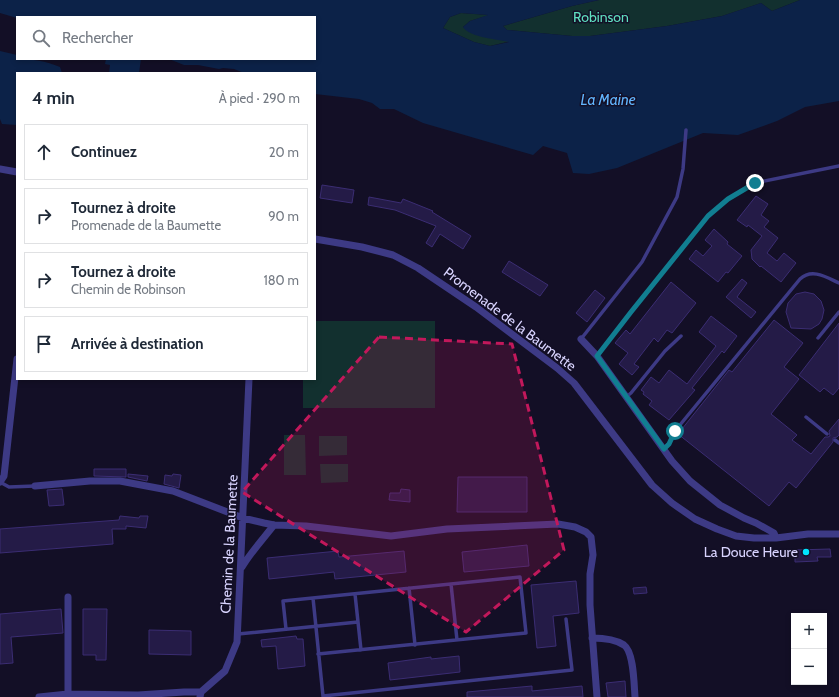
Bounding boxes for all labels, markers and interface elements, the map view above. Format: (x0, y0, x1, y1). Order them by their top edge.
park label: Robinson (573, 8, 629, 26)
search box (16, 16, 316, 60)
icon: search (30, 27, 52, 49)
text: Rechercher (62, 29, 133, 47)
text: 4 min (32, 88, 75, 108)
text: À pied · 290 m (219, 90, 300, 106)
water label: La Maine (580, 91, 636, 109)
icon: ahead (33, 141, 55, 163)
text: Continuez (71, 143, 137, 161)
text: 20 m (269, 144, 299, 160)
route end (746, 174, 764, 192)
text: Tournez à droite (71, 199, 176, 217)
icon: right (33, 205, 55, 227)
text: 90 m (268, 208, 299, 224)
text: Promenade de la Baumette (71, 217, 221, 233)
text: Tournez à droite (71, 263, 176, 281)
street label: Promenade de la Baumette (440, 263, 580, 375)
icon: right (33, 269, 55, 291)
text: 180 m (263, 272, 299, 288)
text: Chemin de Robinson (71, 281, 186, 297)
icon: arrive (33, 333, 55, 355)
text: Arrivée à destination (71, 335, 203, 353)
route start (666, 422, 684, 440)
street label: Chemin de la Baumette (216, 474, 242, 614)
place label: La Douce Heure (704, 543, 798, 561)
marker: La Douce Heure (801, 547, 811, 557)
map controls (791, 613, 827, 685)
button: + (791, 613, 827, 649)
button: − (791, 649, 827, 685)

